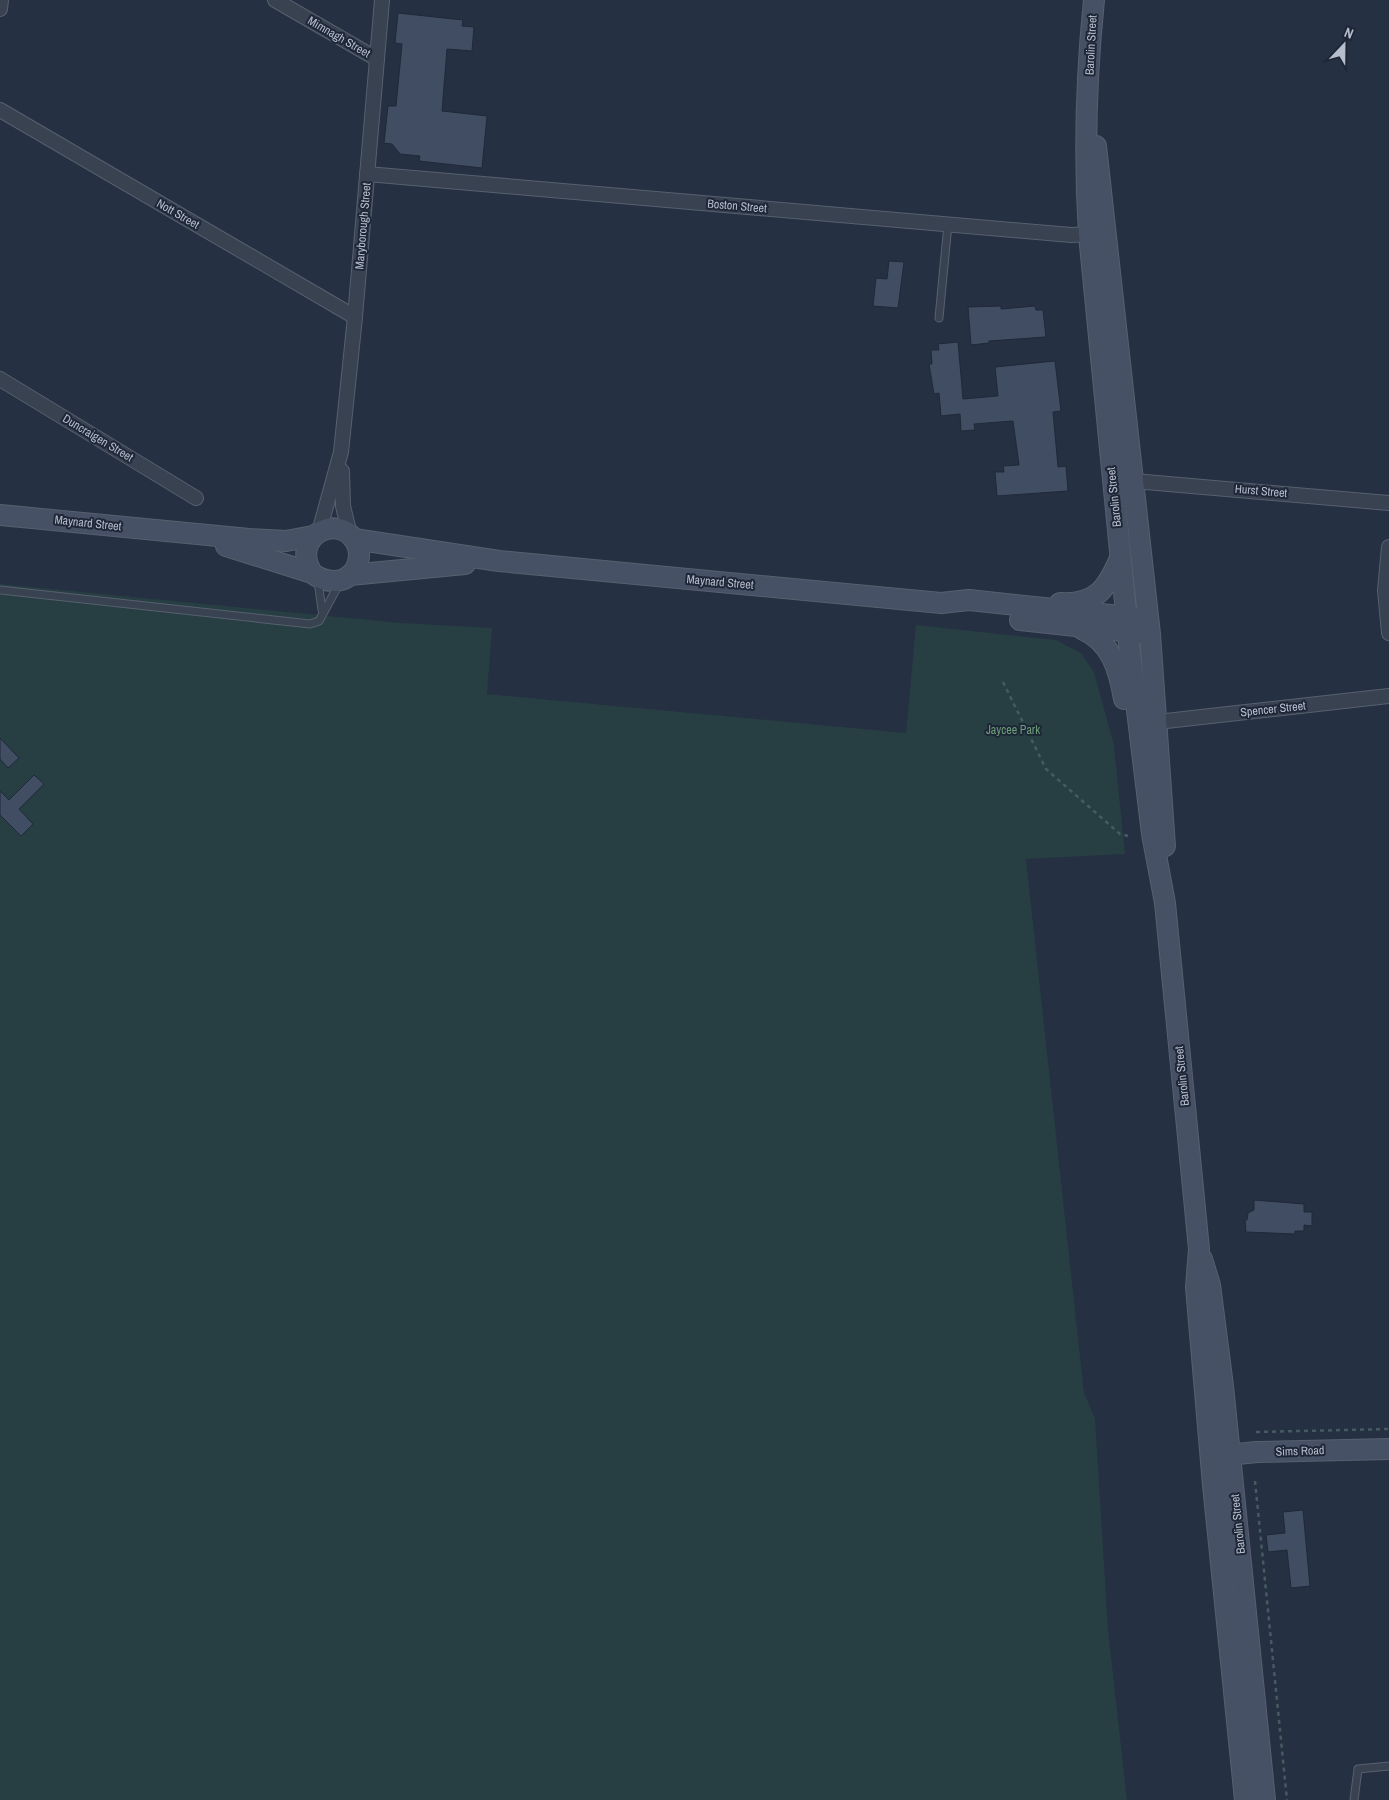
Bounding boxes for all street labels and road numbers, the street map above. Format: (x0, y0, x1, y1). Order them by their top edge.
street label: Mimnagh Street (305, 13, 374, 62)
street label: Barolin Street (1081, 14, 1101, 75)
street label: Maryborough Street (351, 182, 375, 270)
street label: Nott Street (154, 195, 203, 233)
street label: Boston Street (707, 195, 768, 217)
street label: Duncraigen Street (60, 411, 137, 466)
street label: Barolin Street (1103, 466, 1125, 528)
street label: Hurst Street (1234, 481, 1288, 501)
street label: Maynard Street (54, 512, 123, 534)
street label: Maynard Street (686, 571, 754, 593)
street label: Spencer Street (1240, 698, 1307, 720)
street label: Barolin Street (1171, 1045, 1193, 1107)
street label: Sims Road (1275, 1442, 1325, 1460)
street label: Barolin Street (1227, 1493, 1249, 1555)

